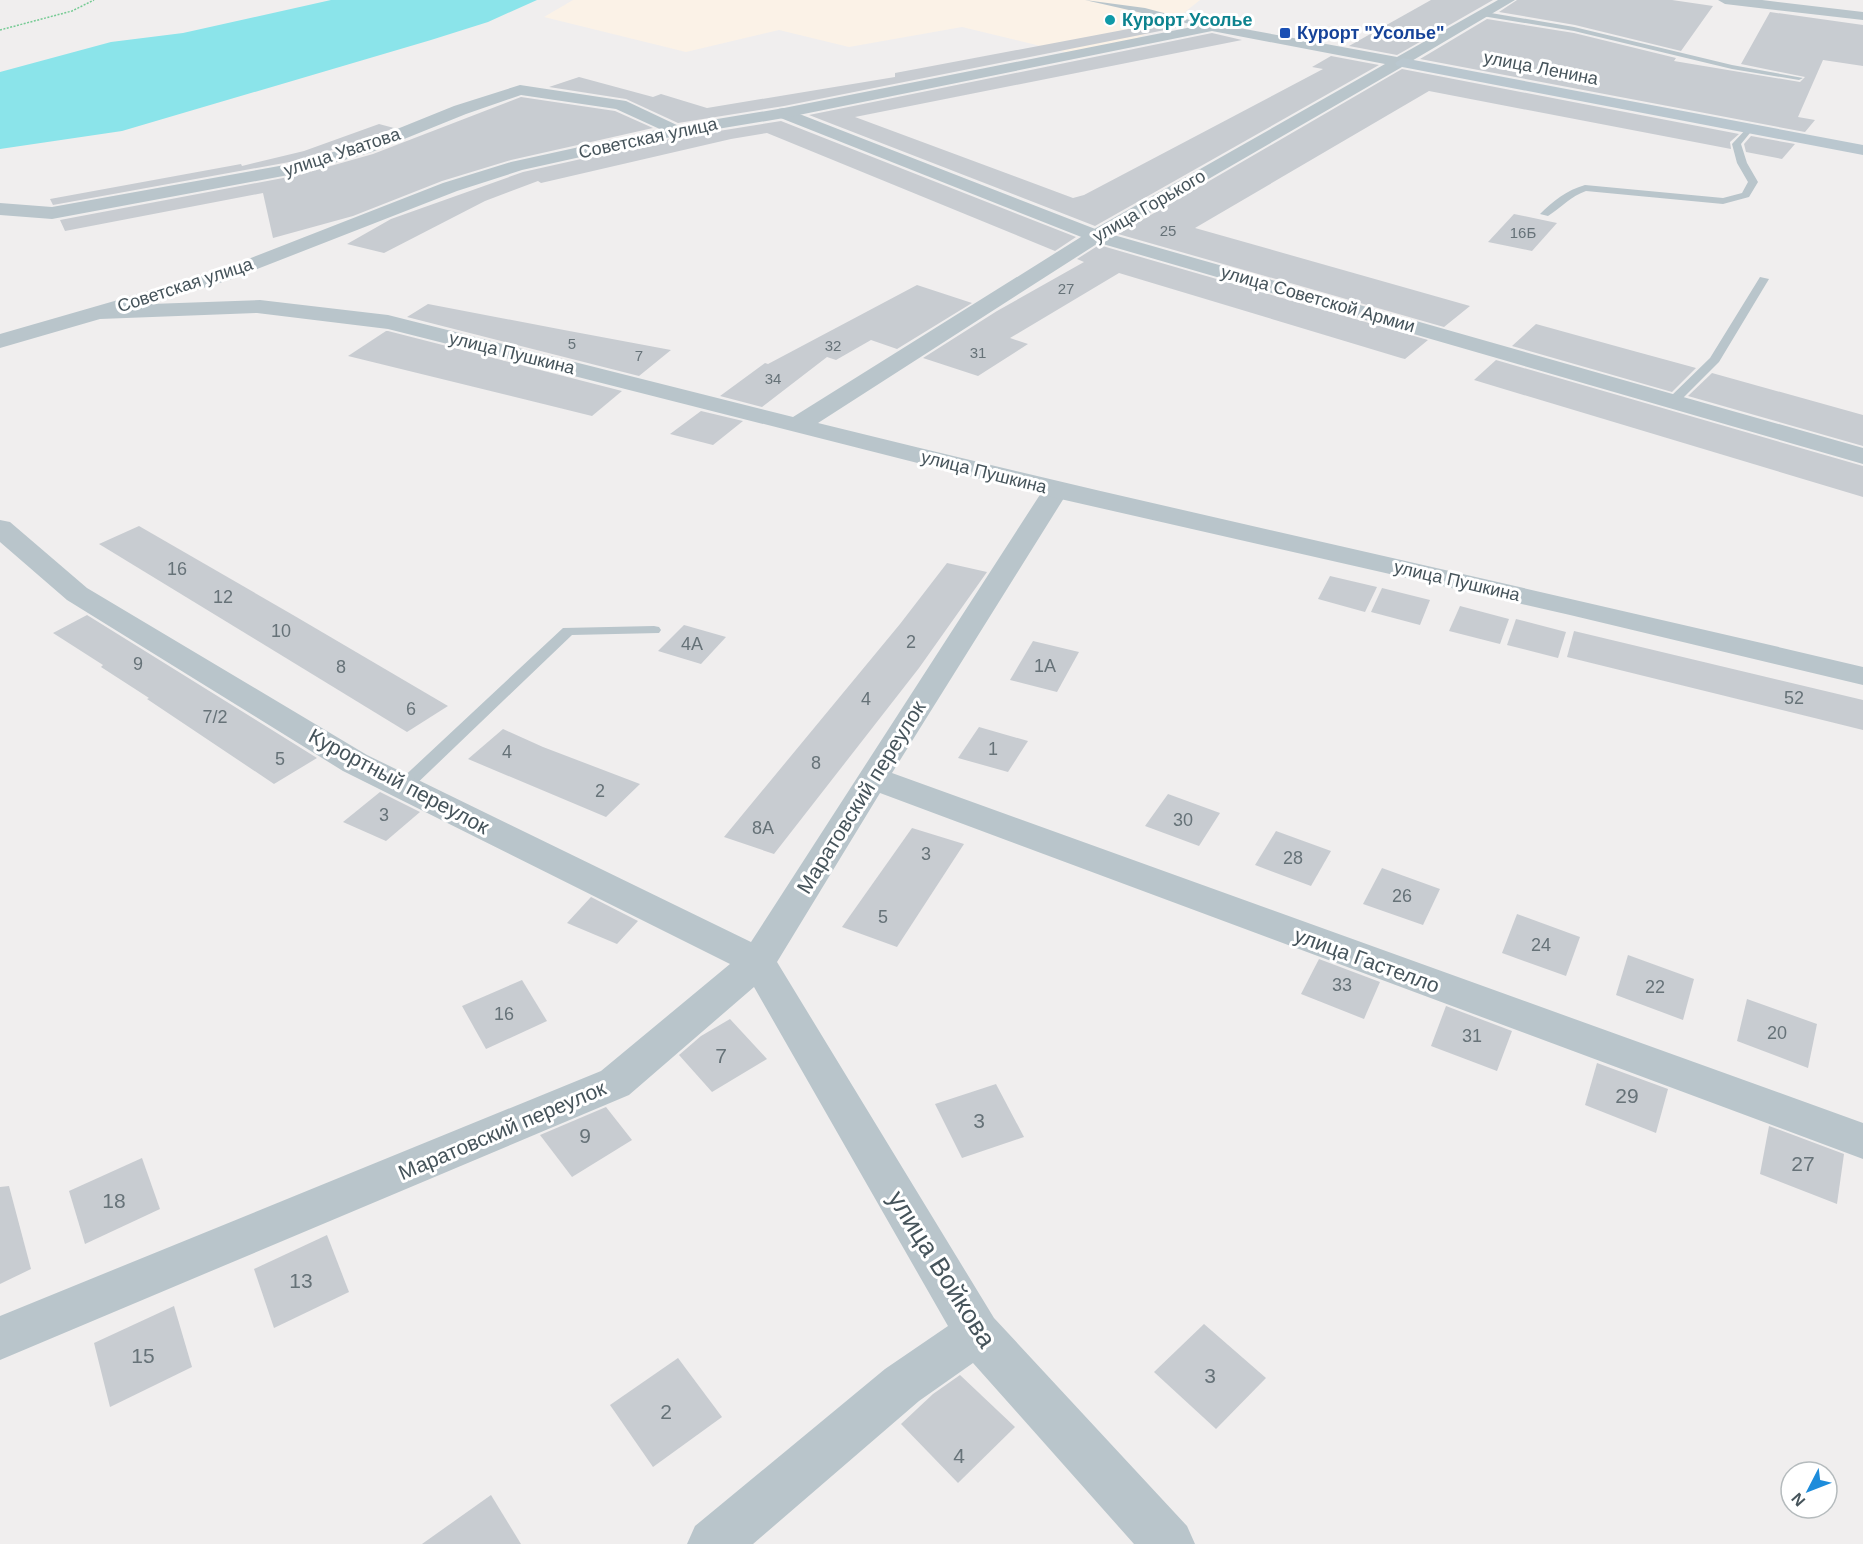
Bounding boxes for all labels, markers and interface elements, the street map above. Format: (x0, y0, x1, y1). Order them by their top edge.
place label: Курорт Усолье (1122, 10, 1252, 30)
marker: Курорт Усолье (1103, 13, 1117, 27)
place label: Курорт "Усолье" (1297, 23, 1445, 43)
marker: Курорт "Усолье" (1278, 26, 1292, 40)
street label: улица Ленина (1482, 47, 1601, 89)
street label: Советская улица (577, 113, 720, 162)
street label: улица Уватова (281, 123, 404, 180)
street label: улица Горького (1089, 166, 1209, 246)
house number: 25 (1160, 222, 1176, 239)
house number: 16Б (1510, 224, 1536, 241)
street label: Советская улица (115, 253, 256, 316)
street label: улица Советской Армии (1219, 262, 1417, 336)
house number: 27 (1058, 280, 1074, 297)
street label: улица Пушкина (447, 328, 578, 379)
house number: 5 (568, 335, 576, 352)
house number: 32 (825, 337, 841, 354)
house number: 31 (970, 344, 986, 361)
house number: 7 (635, 347, 643, 364)
house number: 34 (765, 370, 781, 387)
street label: улица Пушкина (919, 447, 1050, 498)
street label: улица Пушкина (1392, 557, 1523, 605)
house number: 16 (167, 559, 187, 579)
house number: 12 (213, 587, 233, 607)
house number: 10 (271, 621, 291, 641)
house number: 2 (906, 632, 916, 652)
house number: 4А (681, 634, 703, 654)
house number: 9 (133, 654, 143, 674)
house number: 1А (1034, 656, 1056, 676)
house number: 8 (336, 657, 346, 677)
house number: 52 (1784, 688, 1804, 708)
house number: 4 (861, 689, 871, 709)
street label: Маратовский переулок (792, 696, 930, 898)
house number: 6 (406, 699, 416, 719)
house number: 7/2 (202, 707, 228, 727)
street label: Курортный переулок (305, 724, 494, 839)
house number: 1 (988, 739, 998, 759)
house number: 4 (502, 742, 512, 762)
house number: 5 (275, 749, 285, 769)
house number: 8 (811, 753, 821, 773)
house number: 2 (595, 781, 605, 801)
house number: 3 (379, 805, 389, 825)
house number: 30 (1173, 810, 1193, 830)
house number: 8А (752, 818, 774, 838)
house number: 3 (921, 844, 931, 864)
house number: 28 (1283, 848, 1303, 868)
house number: 26 (1392, 886, 1412, 906)
house number: 5 (878, 907, 888, 927)
street label: улица Гастелло (1291, 923, 1443, 997)
house number: 24 (1531, 935, 1551, 955)
house number: 33 (1332, 975, 1352, 995)
house number: 22 (1645, 977, 1665, 997)
house number: 16 (494, 1004, 514, 1024)
house number: 20 (1767, 1023, 1787, 1043)
house number: 31 (1462, 1026, 1482, 1046)
house number: 7 (715, 1044, 727, 1067)
street label: Маратовский переулок (395, 1076, 610, 1184)
house number: 29 (1615, 1084, 1639, 1107)
house number: 3 (973, 1109, 985, 1132)
house number: 9 (579, 1124, 591, 1147)
house number: 27 (1791, 1152, 1815, 1175)
street label: улица Войкова (882, 1185, 1002, 1353)
house number: 18 (102, 1189, 126, 1212)
house number: 13 (289, 1269, 313, 1292)
house number: 15 (131, 1344, 155, 1367)
house number: 3 (1204, 1364, 1216, 1387)
house number: 2 (660, 1400, 672, 1423)
house number: 4 (953, 1444, 965, 1467)
north arrow (1779, 1460, 1839, 1520)
text: N (1788, 1490, 1808, 1510)

